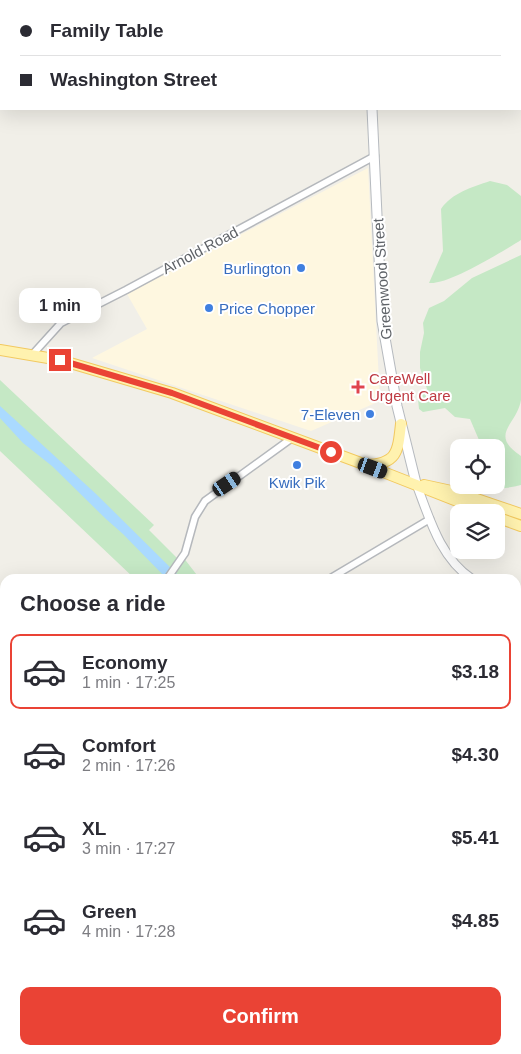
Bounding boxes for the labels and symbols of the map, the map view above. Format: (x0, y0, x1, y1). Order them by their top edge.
street label: Greenwood Street (369, 217, 395, 340)
street label: Arnold Road (159, 223, 241, 277)
place label: Burlington (223, 260, 291, 277)
marker: Burlington (295, 262, 307, 274)
callout: 1 min (19, 288, 101, 322)
place label: Price Chopper (219, 300, 315, 317)
marker: Price Chopper (203, 302, 215, 314)
route end (49, 349, 71, 371)
place label: CareWell Urgent Care (369, 370, 451, 404)
marker: CareWell Urgent Care (351, 380, 365, 394)
place label: 7-Eleven (301, 406, 360, 423)
marker: 7-Eleven (364, 408, 376, 420)
route start (320, 441, 342, 463)
car (356, 456, 389, 480)
marker: Kwik Pik (291, 459, 303, 471)
car (210, 469, 243, 499)
place label: Kwik Pik (269, 474, 326, 491)

